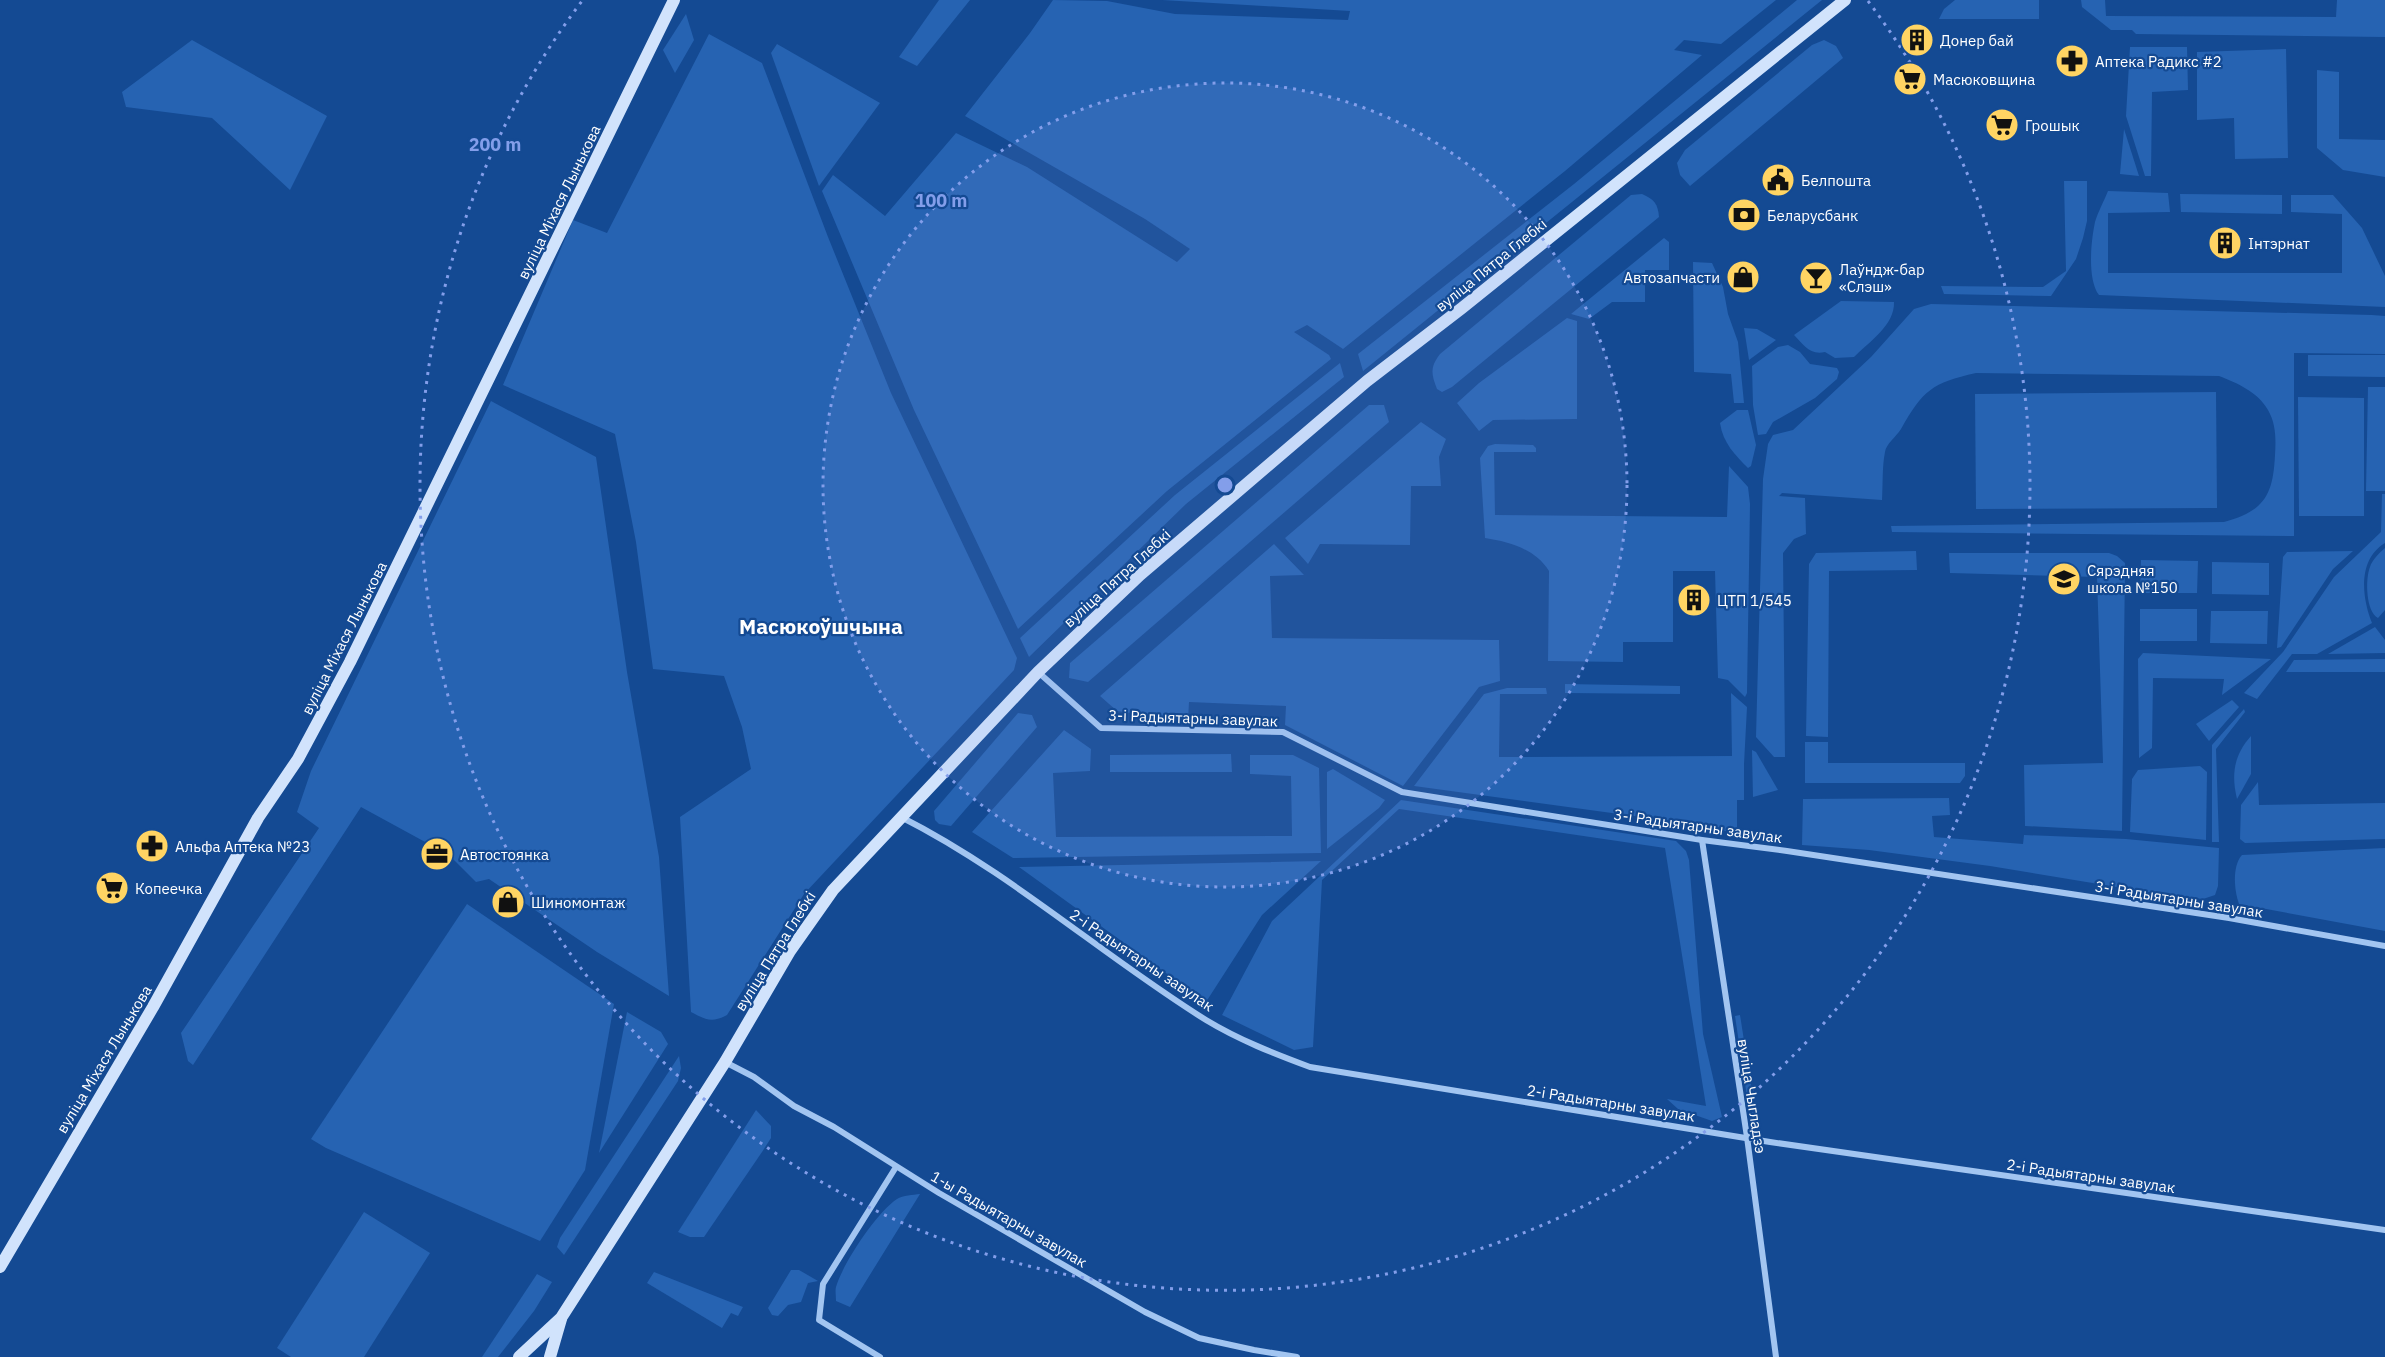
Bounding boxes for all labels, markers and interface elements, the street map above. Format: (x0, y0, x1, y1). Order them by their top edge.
building icon: Донер бай (1899, 22, 1935, 58)
place label: Донер бай (1940, 31, 2014, 50)
pharmacy icon: Аптека Радикс #2 (2054, 43, 2090, 79)
place label: Аптека Радикс #2 (2095, 52, 2222, 71)
supermarket icon: Масюковщина (1892, 61, 1928, 97)
place label: Масюковщина (1933, 70, 2035, 89)
supermarket icon: Грошык (1984, 107, 2020, 143)
place label: Грошык (2025, 116, 2080, 135)
street label: вуліца Міхася Лынькова (513, 122, 605, 282)
text: 200 m (469, 133, 521, 156)
public building icon: Белпошта (1760, 162, 1796, 198)
place label: Белпошта (1801, 171, 1871, 190)
text: 100 m (915, 189, 967, 212)
bank icon: Беларусбанк (1726, 197, 1762, 233)
place label: Беларусбанк (1767, 206, 1858, 225)
street label: вуліца Пятра Глебкі (1432, 214, 1550, 316)
building icon: Інтэрнат (2207, 225, 2243, 261)
place label: Інтэрнат (2248, 234, 2310, 253)
shop icon: Автозапчасти (1725, 259, 1761, 295)
bar icon: Лаўндж-бар «Слэш» (1798, 260, 1834, 296)
place label: Лаўндж-бар «Слэш» (1839, 260, 1925, 296)
place label: Автозапчасти (1623, 268, 1720, 287)
centre of rings (1215, 475, 1235, 495)
street label: вуліца Пятра Глебкі (1059, 525, 1175, 631)
street label: вуліца Міхася Лынькова (297, 558, 391, 718)
school or university icon: Сярэдняя школа №150 (2046, 561, 2082, 597)
place label: Сярэдняя школа №150 (2087, 561, 2178, 597)
building icon: ЦТП 1/545 (1676, 582, 1712, 618)
place label: ЦТП 1/545 (1717, 591, 1792, 610)
district label: Масюкоўшчына (739, 612, 903, 640)
street label: 3-і Радыятарны завулак (1108, 706, 1278, 730)
street label: 3-і Радыятарны завулак (1613, 805, 1783, 847)
pharmacy icon: Альфа Аптека №23 (134, 828, 170, 864)
office icon: Автостоянка (419, 836, 455, 872)
place label: Альфа Аптека №23 (175, 837, 310, 856)
place label: Автостоянка (460, 845, 549, 864)
supermarket icon: Копеечка (94, 870, 130, 906)
street label: 3-і Радыятарны завулак (2094, 876, 2264, 922)
place label: Копеечка (135, 879, 202, 898)
shop icon: Шиномонтаж (490, 884, 526, 920)
street label: вуліца Пятра Глебкі (730, 888, 820, 1014)
place label: Шиномонтаж (531, 893, 626, 912)
street label: 2-і Радыятарны завулак (1066, 905, 1218, 1015)
street label: вуліца Міхася Лынькова (52, 982, 156, 1136)
street label: вуліца Чыгладзэ (1734, 1037, 1770, 1155)
street label: 2-і Радыятарны завулак (1526, 1080, 1696, 1126)
street label: 2-і Радыятарны завулак (2006, 1155, 2176, 1197)
street label: 1-ы Радыятарны завулак (928, 1167, 1090, 1271)

